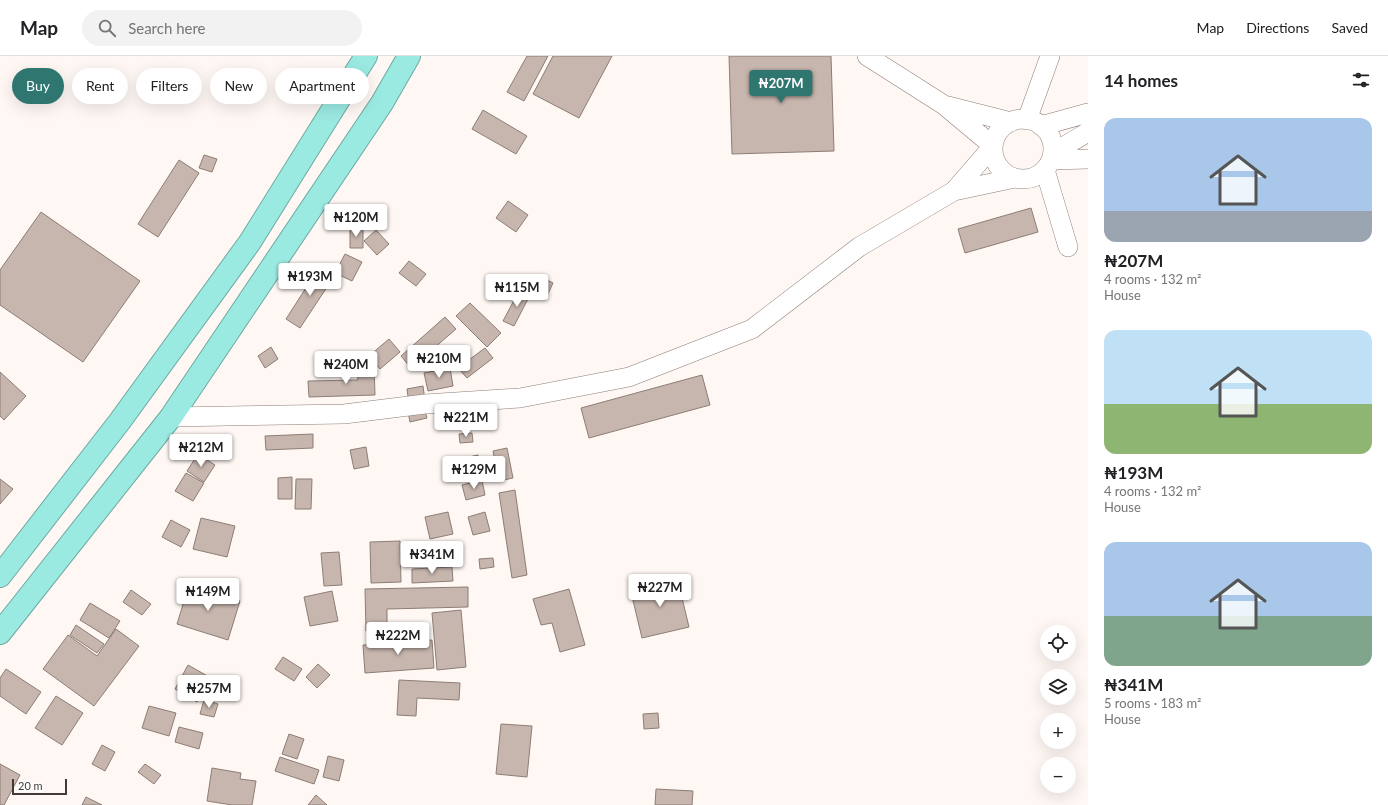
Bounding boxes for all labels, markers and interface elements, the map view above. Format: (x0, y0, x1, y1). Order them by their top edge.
search box (82, 10, 362, 46)
text: Map (20, 16, 58, 39)
icon: search (96, 17, 118, 39)
text: Search here (128, 19, 206, 37)
text: Map (1197, 19, 1224, 36)
text: Directions (1246, 19, 1309, 36)
text: Saved (1331, 19, 1368, 36)
chip: Buy (12, 68, 64, 104)
chip: Rent (72, 68, 128, 104)
chip: Filters (136, 68, 202, 104)
chip: New (210, 68, 267, 104)
chip: Apartment (275, 68, 369, 104)
icon: filters (1350, 69, 1372, 91)
pin: ₦207M (753, 70, 809, 104)
text: 14 homes (1104, 70, 1178, 91)
text: ₦207M (758, 75, 804, 91)
icon: home (1202, 144, 1274, 216)
pin: ₦120M (328, 204, 384, 238)
text: ₦120M (333, 209, 379, 225)
text: ₦207M (1104, 250, 1163, 271)
pin: ₦193M (282, 263, 338, 297)
text: ₦193M (287, 268, 333, 284)
text: 4 rooms · 132 m² (1104, 271, 1201, 287)
pin: ₦115M (489, 274, 545, 308)
text: ₦115M (494, 279, 540, 295)
text: House (1104, 287, 1141, 303)
pin: ₦210M (411, 345, 467, 379)
text: ₦210M (416, 350, 462, 366)
pin: ₦240M (318, 351, 374, 385)
text: ₦240M (323, 356, 369, 372)
icon: home (1202, 356, 1274, 428)
pin: ₦221M (438, 404, 494, 438)
text: ₦221M (443, 409, 489, 425)
pin: ₦212M (173, 434, 229, 468)
text: ₦212M (178, 439, 224, 455)
pin: ₦129M (446, 456, 502, 490)
text: ₦129M (451, 461, 497, 477)
text: ₦193M (1104, 462, 1163, 483)
text: 4 rooms · 132 m² (1104, 483, 1201, 499)
text: House (1104, 499, 1141, 515)
pin: ₦341M (404, 541, 460, 575)
text: ₦341M (409, 546, 455, 562)
icon: home (1202, 568, 1274, 640)
pin: ₦227M (632, 574, 688, 608)
pin: ₦149M (180, 578, 236, 612)
text: ₦227M (637, 579, 683, 595)
text: ₦149M (185, 583, 231, 599)
pin: ₦222M (370, 622, 426, 656)
map controls (1040, 625, 1076, 793)
button: locate (1040, 625, 1076, 661)
text: ₦222M (375, 627, 421, 643)
button: layers (1040, 669, 1076, 705)
text: ₦341M (1104, 674, 1163, 695)
pin: ₦257M (181, 675, 237, 709)
text: ₦257M (186, 680, 232, 696)
text: 5 rooms · 183 m² (1104, 695, 1201, 711)
text: House (1104, 711, 1141, 727)
button: + (1040, 713, 1076, 749)
button: − (1040, 757, 1076, 793)
scale bar (12, 777, 67, 796)
text: 20 m (18, 779, 43, 792)

